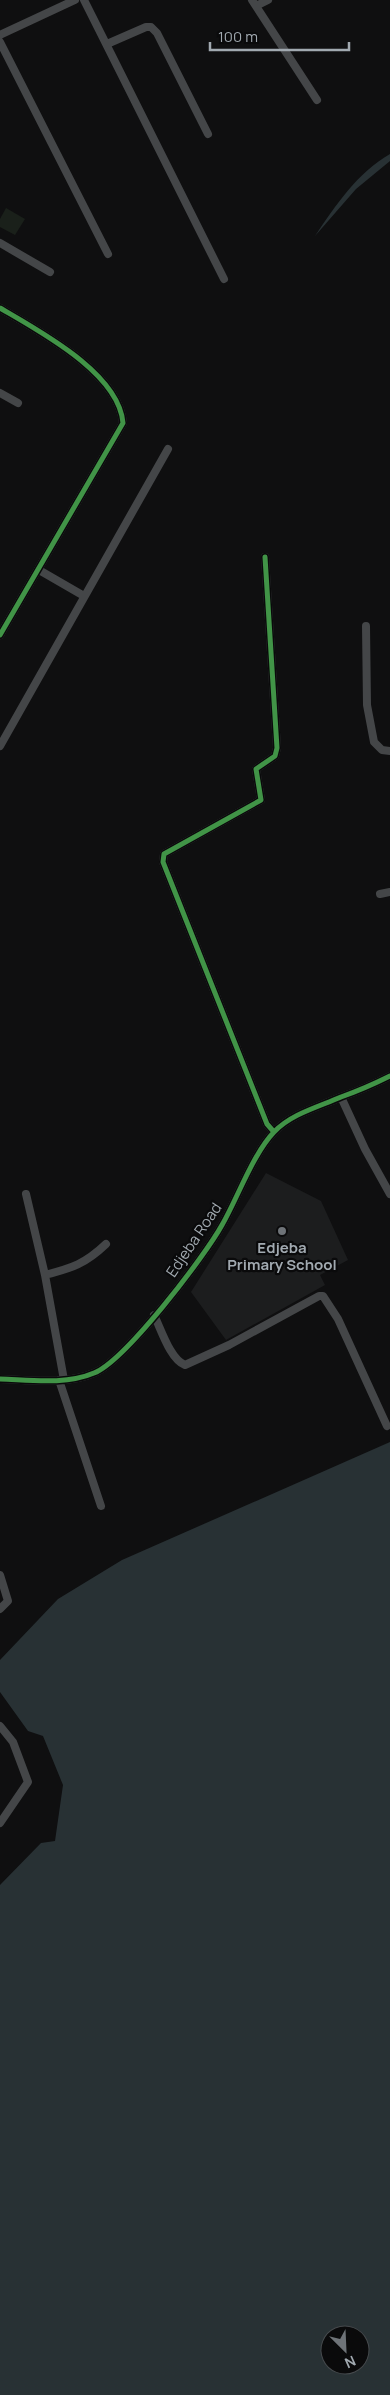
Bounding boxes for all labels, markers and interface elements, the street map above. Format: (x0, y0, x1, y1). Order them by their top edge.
scale bar (210, 20, 349, 52)
text: 100 m (218, 26, 258, 47)
street label: Edjeba Road (161, 1198, 226, 1281)
marker: Edjeba Primary School (276, 1225, 288, 1237)
place label: Edjeba Primary School (227, 1237, 337, 1275)
north arrow (320, 2325, 370, 2375)
text: N (342, 2352, 359, 2373)

